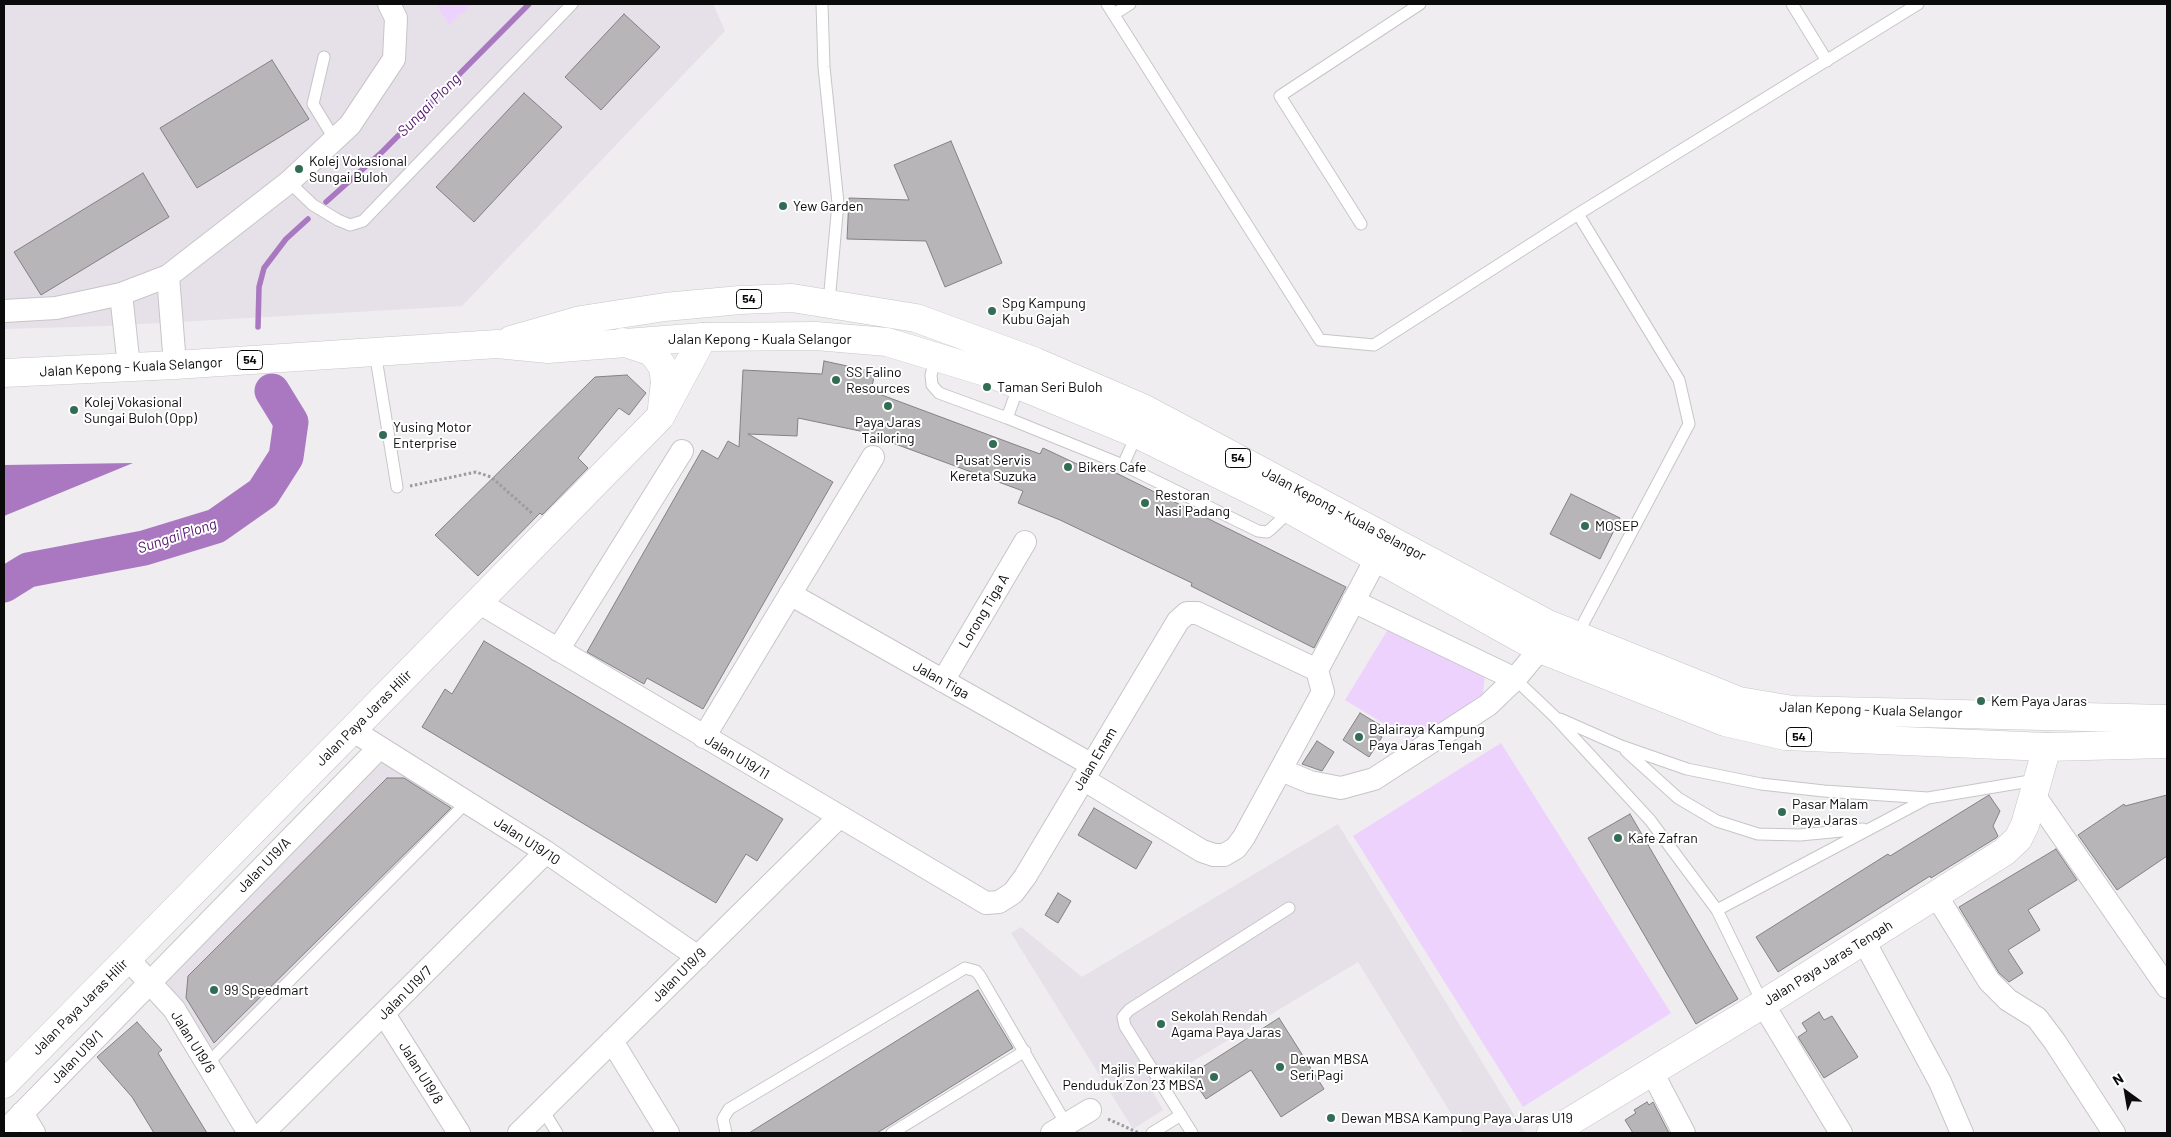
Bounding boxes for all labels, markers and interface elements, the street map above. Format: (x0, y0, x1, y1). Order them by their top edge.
water label: Sungai Plong (394, 70, 464, 140)
place label: Kolej Vokasional Sungai Buloh (309, 153, 407, 186)
marker: Kolej Vokasional Sungai Buloh (293, 163, 305, 175)
place label: Yew Garden (793, 198, 864, 214)
marker: Yew Garden (777, 200, 789, 212)
road number: 54 (736, 290, 762, 308)
place label: Spg Kampung Kubu Gajah (1002, 295, 1086, 328)
marker: Spg Kampung Kubu Gajah (986, 305, 998, 317)
street label: Jalan Kepong - Kuala Selangor (668, 331, 852, 347)
road number: 54 (238, 350, 262, 370)
street label: Jalan Kepong - Kuala Selangor (39, 354, 223, 380)
place label: SS Falino Resources (846, 364, 910, 397)
marker: SS Falino Resources (830, 374, 842, 386)
place label: Taman Seri Buloh (997, 379, 1103, 395)
marker: Taman Seri Buloh (981, 381, 993, 393)
place label: Kolej Vokasional Sungai Buloh (Opp) (84, 394, 197, 427)
marker: Paya Jaras Tailoring (882, 400, 894, 412)
marker: Kolej Vokasional Sungai Buloh (Opp) (68, 404, 80, 416)
place label: Paya Jaras Tailoring (855, 414, 921, 447)
place label: Yusing Motor Enterprise (393, 419, 471, 452)
marker: Yusing Motor Enterprise (377, 429, 389, 441)
marker: Pusat Servis Kereta Suzuka (987, 438, 999, 450)
road number: 54 (1226, 448, 1250, 468)
place label: Pusat Servis Kereta Suzuka (950, 452, 1036, 484)
place label: Bikers Cafe (1078, 459, 1146, 475)
marker: Bikers Cafe (1062, 461, 1074, 473)
street label: Jalan Kepong - Kuala Selangor (1259, 464, 1429, 564)
place label: Restoran Nasi Padang (1155, 487, 1230, 520)
marker: Restoran Nasi Padang (1139, 497, 1151, 509)
water label: Sungai Plong (135, 515, 219, 557)
place label: MOSEP (1595, 518, 1639, 534)
marker: MOSEP (1579, 520, 1591, 532)
street label: Lorong Tiga A (955, 571, 1013, 651)
street label: Jalan Tiga (910, 658, 972, 702)
street label: Jalan Paya Jaras Hilir (312, 666, 416, 770)
place label: Kem Paya Jaras (1991, 693, 2087, 709)
marker: Kem Paya Jaras (1975, 695, 1987, 707)
street label: Jalan Kepong - Kuala Selangor (1779, 698, 1963, 722)
place label: Balairaya Kampung Paya Jaras Tengah (1369, 721, 1485, 754)
street label: Jalan Enam (1070, 724, 1120, 794)
road number: 54 (1786, 728, 1812, 746)
street label: Jalan U19/11 (702, 731, 772, 783)
marker: Balairaya Kampung Paya Jaras Tengah (1353, 731, 1365, 743)
place label: Pasar Malam Paya Jaras (1792, 796, 1868, 829)
marker: Pasar Malam Paya Jaras (1776, 806, 1788, 818)
street label: Jalan U19/10 (491, 813, 563, 869)
place label: Kafe Zafran (1628, 830, 1698, 846)
marker: Kafe Zafran (1612, 832, 1624, 844)
street label: Jalan U19/A (234, 834, 294, 896)
street label: Jalan Paya Jaras Tengah (1760, 916, 1896, 1010)
street label: Jalan U19/9 (648, 944, 710, 1006)
street label: Jalan Paya Jaras Hilir (28, 955, 132, 1059)
street label: Jalan U19/7 (375, 963, 435, 1023)
place label: 99 Speedmart (224, 982, 309, 998)
marker: 99 Speedmart (208, 984, 220, 996)
street label: Jalan U19/6 (167, 1008, 219, 1076)
place label: Sekolah Rendah Agama Paya Jaras (1171, 1008, 1281, 1040)
marker: Sekolah Rendah Agama Paya Jaras (1155, 1018, 1167, 1030)
street label: Jalan U19/1 (47, 1027, 107, 1087)
street label: Jalan U19/8 (395, 1039, 447, 1107)
place label: Dewan MBSA Seri Pagi (1290, 1051, 1369, 1084)
place label: Majlis Perwakilan Penduduk Zon 23 MBSA (1062, 1061, 1204, 1094)
marker: Dewan MBSA Seri Pagi (1274, 1061, 1286, 1073)
north arrow (2101, 1067, 2151, 1117)
text: N (2109, 1069, 2126, 1089)
marker: Majlis Perwakilan Penduduk Zon 23 MBSA (1208, 1071, 1220, 1083)
place label: Dewan MBSA Kampung Paya Jaras U19 (1341, 1110, 1573, 1126)
marker: Dewan MBSA Kampung Paya Jaras U19 (1325, 1112, 1337, 1124)

